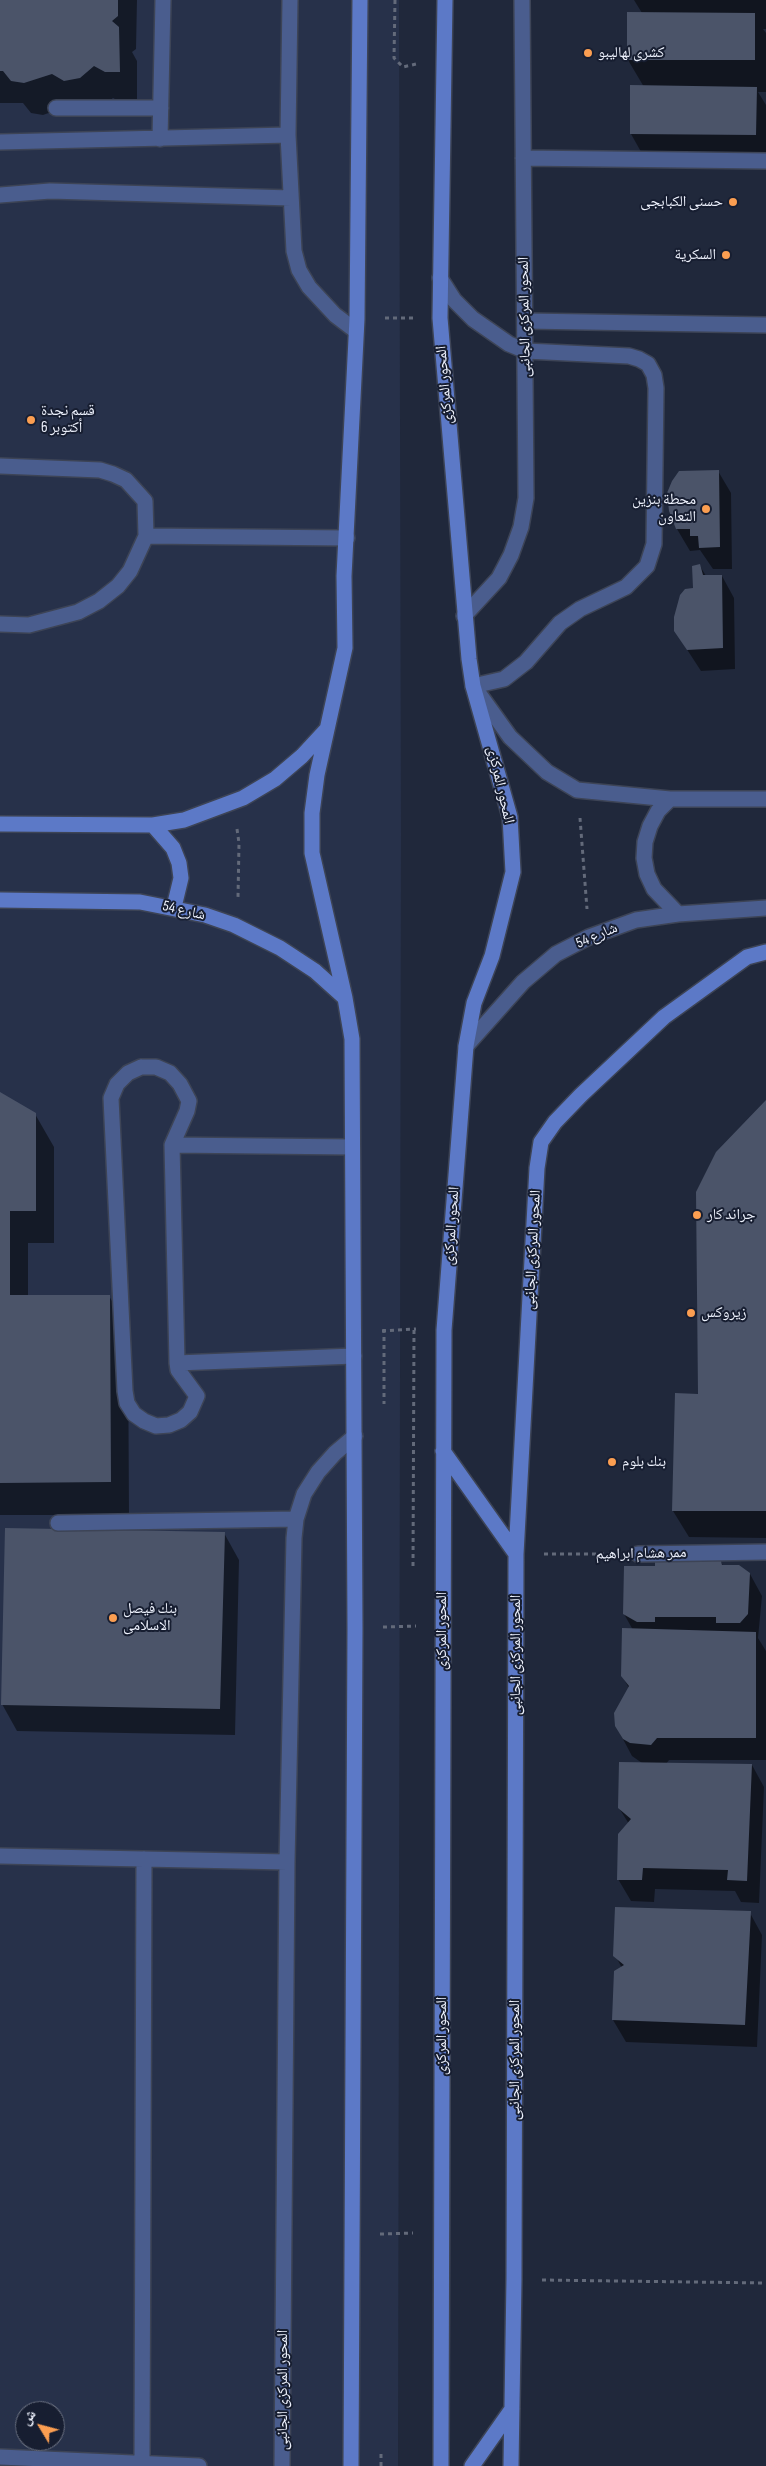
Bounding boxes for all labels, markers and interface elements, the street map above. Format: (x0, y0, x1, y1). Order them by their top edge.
place label: كشرى لهاليبو (598, 44, 665, 62)
marker: كشرى لهاليبو (582, 47, 594, 59)
place label: حسنى الكبابجى (640, 193, 723, 211)
marker: حسنى الكبابجى (727, 196, 739, 208)
place label: السكرية (674, 246, 716, 264)
marker: السكرية (720, 249, 732, 261)
street label: المحور المركزى الجانبى (515, 257, 535, 377)
street label: المحور المركزى (433, 345, 457, 425)
place label: قسم نجدة 6 أكتوبر (41, 402, 95, 437)
marker: قسم نجدة 6 أكتوبر (25, 414, 37, 426)
place label: محطة بنزين التعاون (632, 491, 696, 526)
marker: محطة بنزين التعاون (700, 503, 712, 515)
street label: المحور المركزى (482, 745, 518, 825)
street label: شارع 54 (161, 897, 207, 925)
street label: شارع 54 (574, 919, 620, 953)
street label: المحور المركزى (440, 1186, 464, 1266)
street label: المحور المركزى الجانبى (521, 1189, 545, 1311)
place label: جراند كار (707, 1206, 756, 1224)
marker: جراند كار (691, 1209, 703, 1221)
place label: زيروكس (701, 1304, 746, 1322)
marker: زيروكس (685, 1307, 697, 1319)
place label: بنك بلوم (622, 1453, 666, 1471)
marker: بنك بلوم (606, 1456, 618, 1468)
street label: ممر هشام ابراهيم (595, 1544, 687, 1564)
street label: المحور المركزى (433, 1592, 451, 1670)
street label: المحور المركزى الجانبى (507, 1595, 525, 1715)
place label: بنك فيصل الاسلامى (123, 1600, 177, 1635)
marker: بنك فيصل الاسلامى (107, 1612, 119, 1624)
street label: المحور المركزى (433, 1997, 451, 2075)
street label: المحور المركزى الجانبى (506, 2000, 524, 2120)
street label: المحور المركزى الجانبى (274, 2330, 292, 2450)
north arrow (15, 2401, 65, 2451)
text: ش (17, 2406, 40, 2428)

